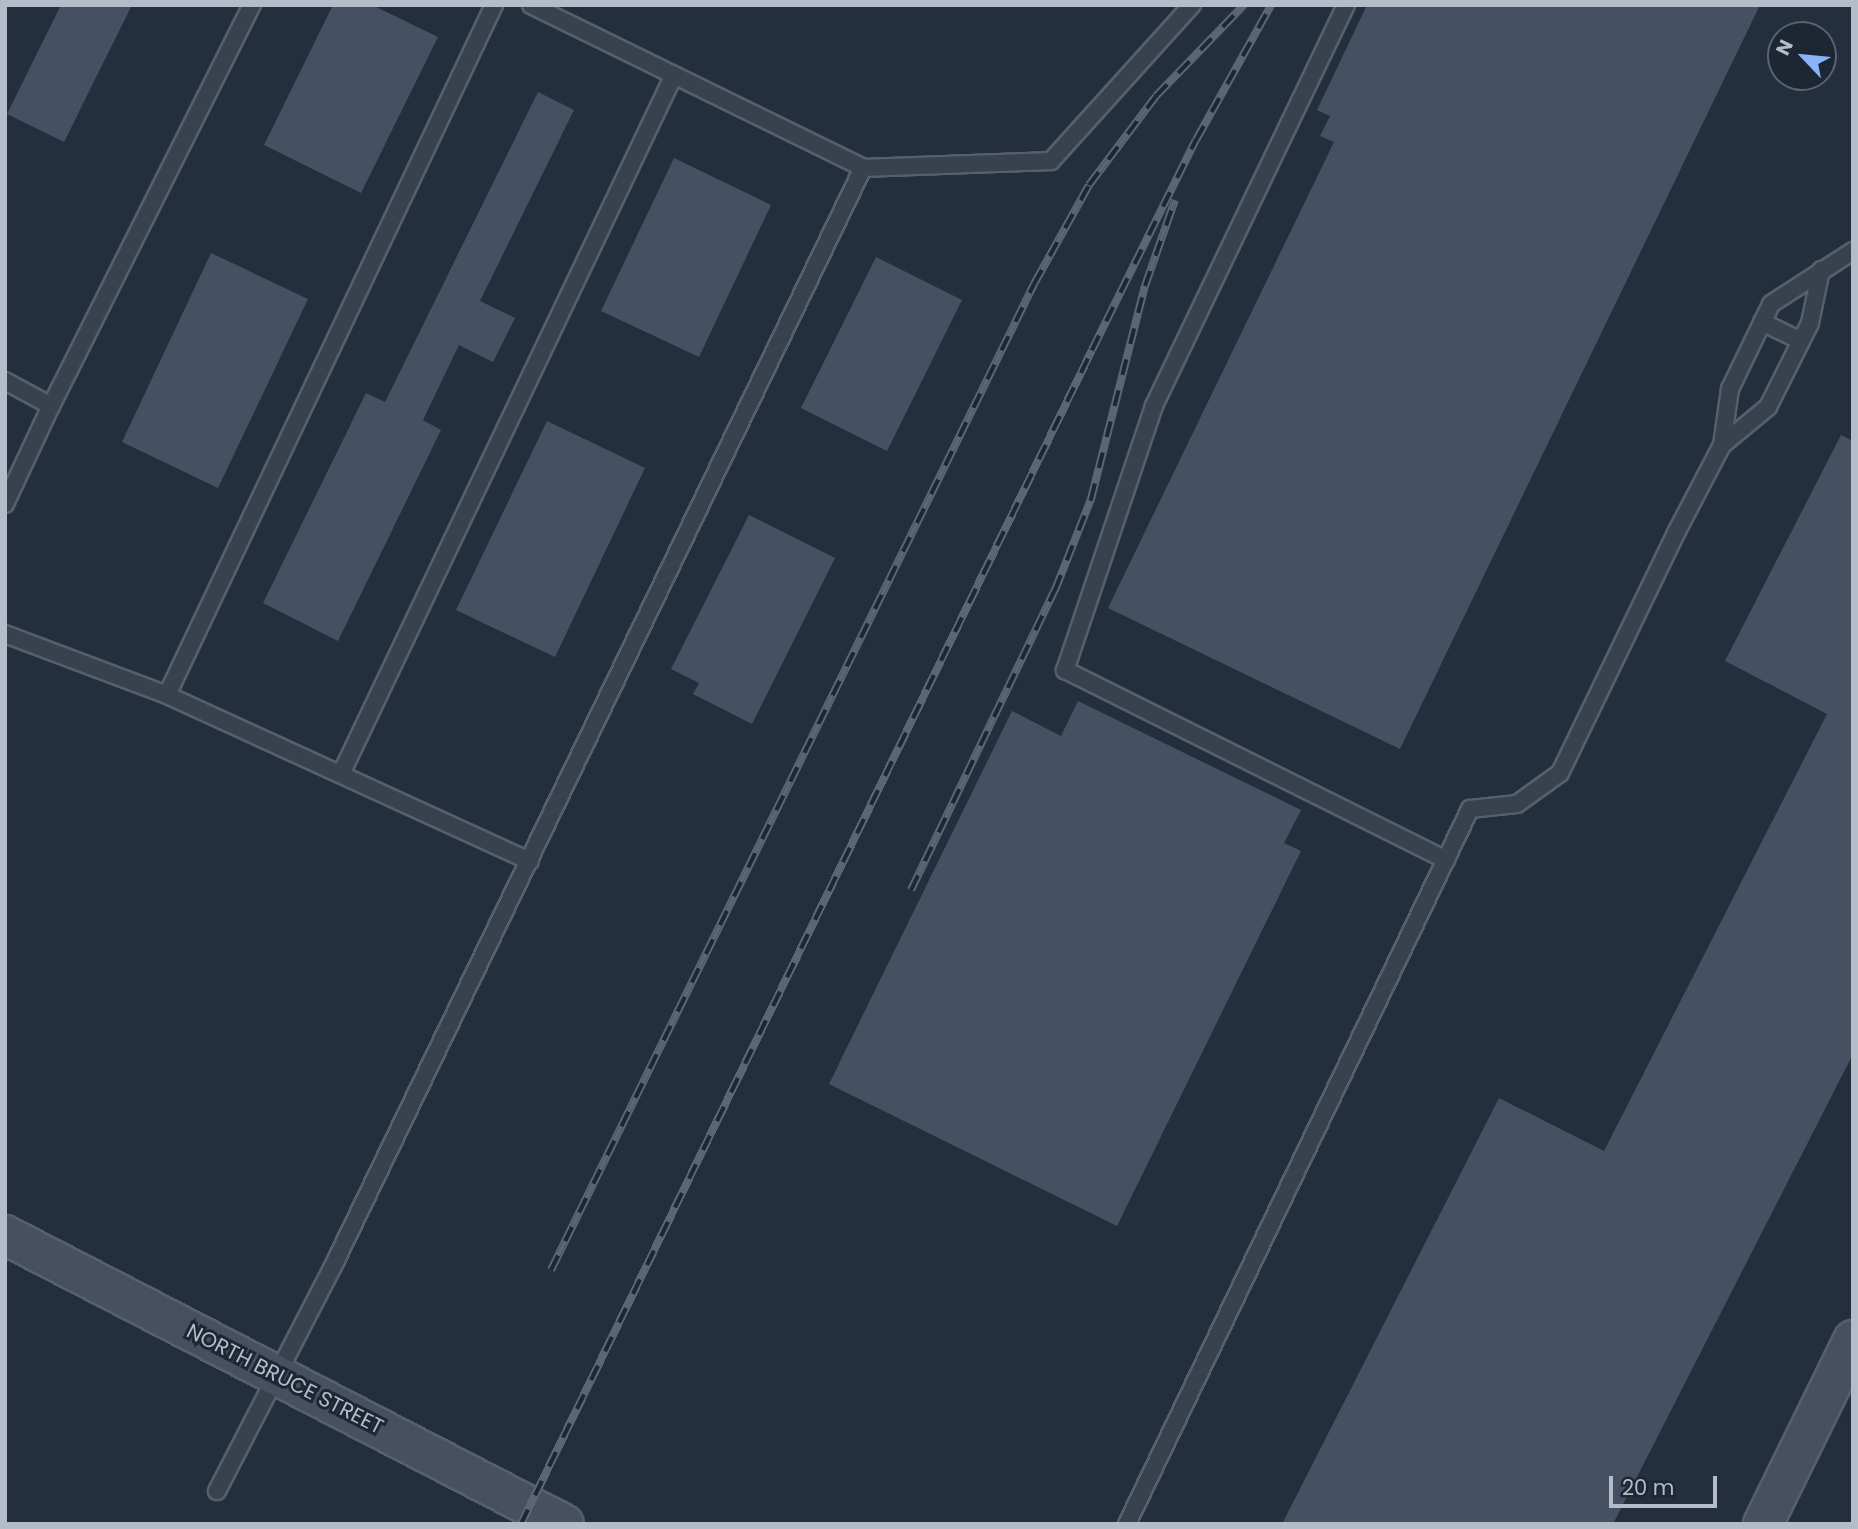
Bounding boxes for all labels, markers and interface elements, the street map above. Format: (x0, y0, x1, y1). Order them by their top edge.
north arrow (1767, 21, 1837, 91)
text: N (1769, 35, 1800, 60)
street label: NORTH BRUCE STREET (182, 1318, 388, 1440)
scale bar (1613, 1462, 1722, 1506)
text: 20 m (1622, 1473, 1675, 1502)

